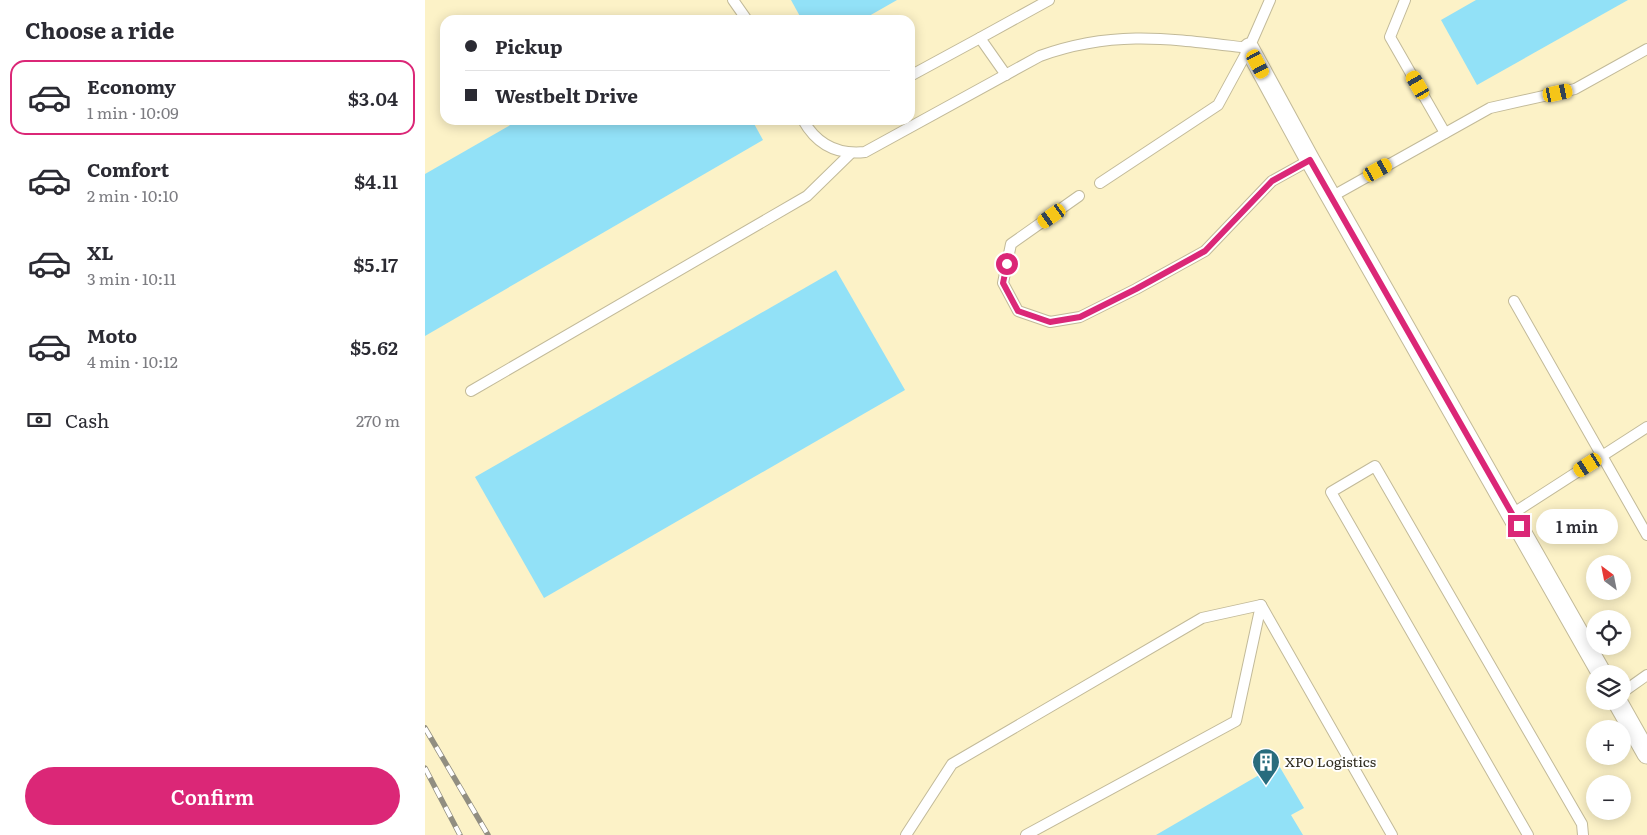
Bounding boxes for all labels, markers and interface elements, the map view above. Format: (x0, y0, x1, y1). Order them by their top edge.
text: Choose a ride (25, 13, 174, 46)
text: Pickup (495, 32, 563, 60)
car (1244, 47, 1271, 81)
car (1404, 68, 1431, 102)
text: Economy (87, 72, 176, 100)
icon: car (27, 75, 72, 120)
text: Westbelt Drive (495, 81, 638, 109)
car (1541, 83, 1574, 103)
text: $3.04 (348, 84, 398, 112)
text: 1 min · 10:09 (87, 100, 179, 124)
text: Comfort (87, 155, 169, 183)
car (1361, 156, 1394, 184)
icon: car (27, 158, 72, 203)
text: $4.11 (354, 167, 398, 195)
text: 2 min · 10:10 (87, 183, 178, 207)
car (1035, 201, 1068, 231)
text: XL (87, 238, 114, 266)
icon: car (27, 241, 72, 286)
text: $5.17 (353, 250, 398, 278)
route start (996, 253, 1018, 275)
text: 3 min · 10:11 (87, 266, 176, 290)
text: Moto (87, 321, 137, 349)
icon: car (27, 324, 72, 369)
text: $5.62 (350, 333, 398, 361)
text: 4 min · 10:12 (87, 349, 178, 373)
icon: cash (25, 406, 53, 434)
text: Cash (65, 406, 109, 434)
text: 270 m (356, 408, 400, 432)
car (1571, 451, 1604, 479)
callout: 1 min (1537, 508, 1619, 544)
text: 1 min (1556, 514, 1598, 538)
route end (1508, 515, 1530, 537)
north arrow (1586, 555, 1631, 600)
map controls (1586, 555, 1631, 820)
button: locate (1586, 610, 1631, 655)
button: layers (1586, 665, 1631, 710)
button: + (1586, 720, 1631, 765)
building icon: XPO Logistics (1251, 747, 1281, 786)
place label: XPO Logistics (1285, 751, 1376, 771)
button: Confirm (25, 767, 400, 825)
button: − (1586, 775, 1631, 820)

